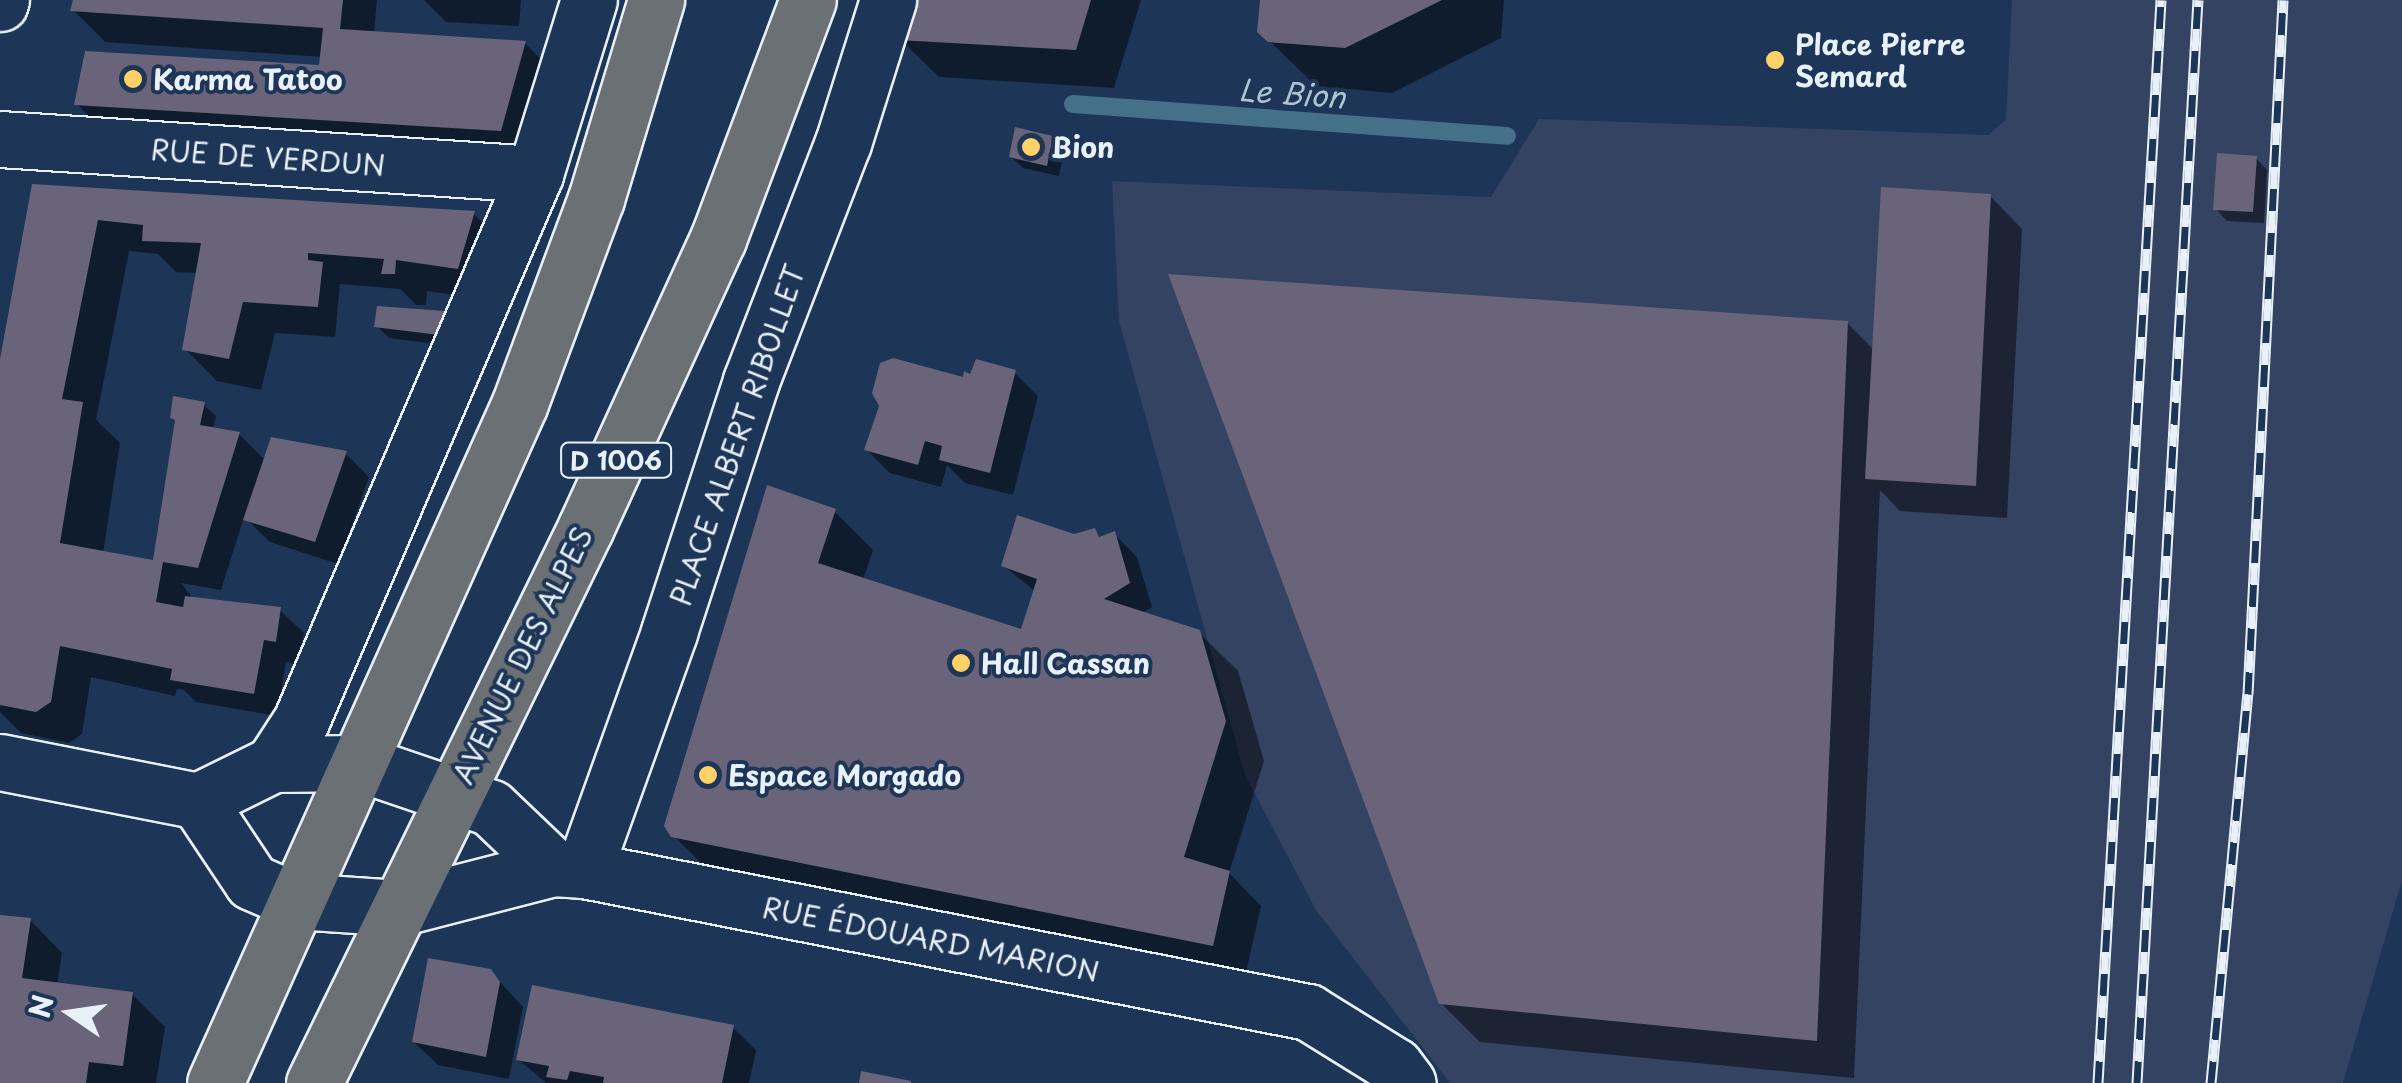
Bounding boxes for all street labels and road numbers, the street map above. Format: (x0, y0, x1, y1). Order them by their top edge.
street label: RUE DE VERDUN (148, 132, 388, 182)
street label: PLACE ALBERT RIBOLLET (662, 258, 812, 612)
road number: D 1006 (558, 440, 674, 480)
street label: AVENUE DES ALPES (445, 521, 599, 789)
street label: RUE ÉDOUARD MARION (758, 890, 1104, 988)

